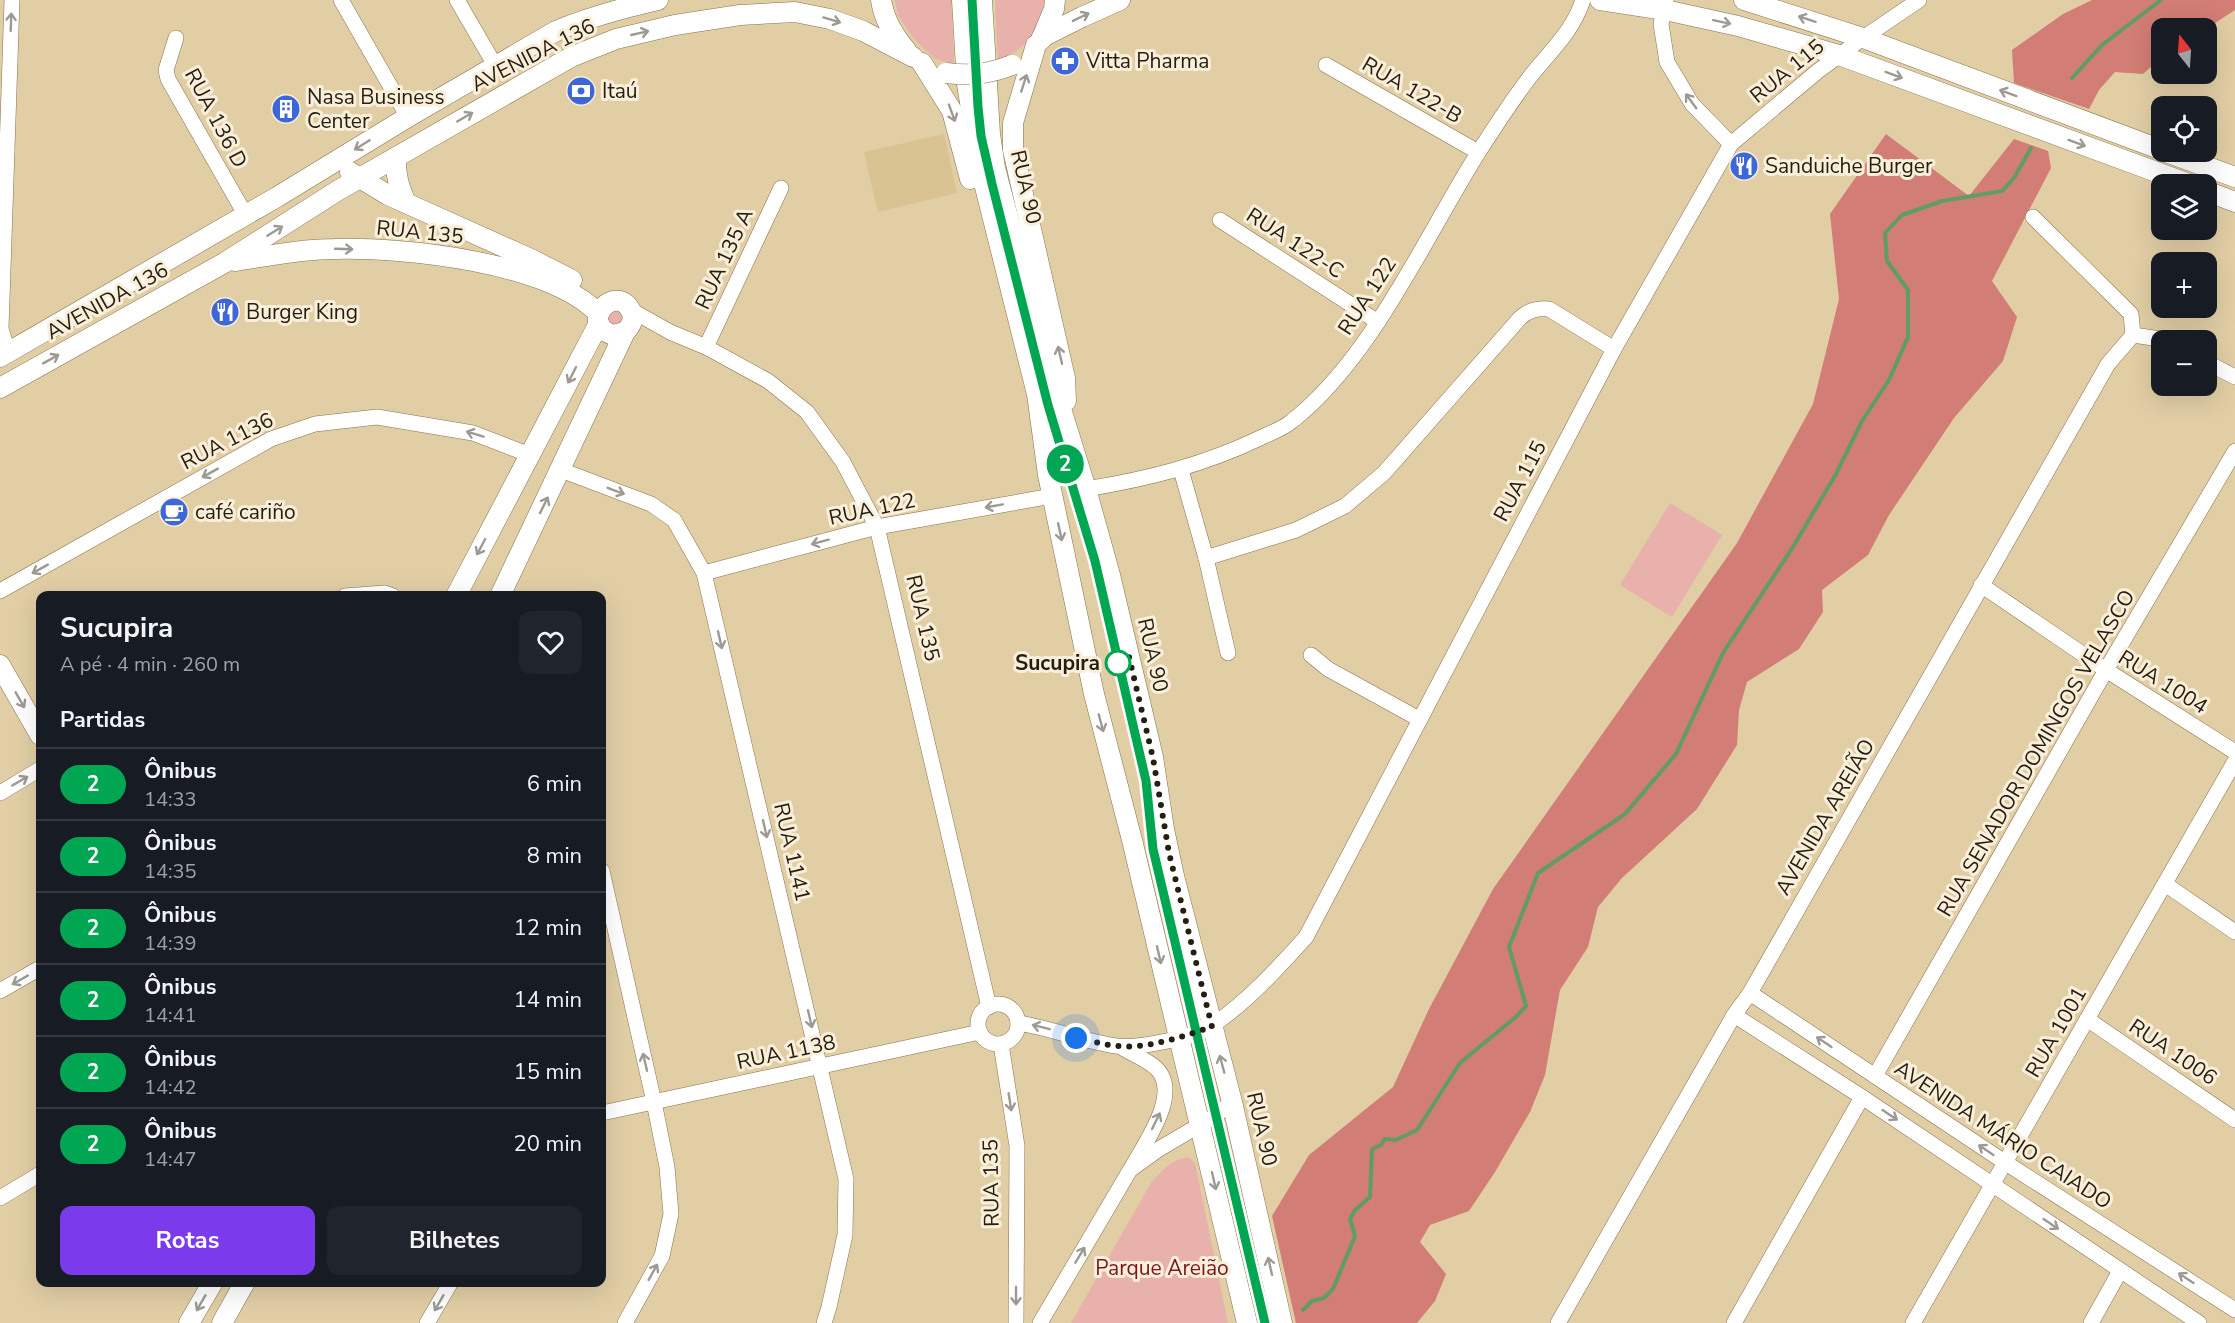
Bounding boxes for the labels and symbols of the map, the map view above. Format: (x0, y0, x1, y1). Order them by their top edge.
one-way arrow (1071, 11, 1089, 23)
street label: AVENIDA 136 (466, 12, 600, 98)
one-way arrow (6, 13, 17, 33)
one-way arrow (1798, 13, 1817, 24)
one-way arrow (822, 15, 841, 26)
one-way arrow (1712, 17, 1731, 29)
north arrow (2151, 18, 2217, 84)
one-way arrow (630, 27, 649, 39)
street label: RUA 115 (1744, 33, 1830, 109)
pharmacy icon: Vitta Pharma (1049, 45, 1081, 77)
place label: Vitta Pharma (1085, 47, 1209, 75)
street label: RUA 122-B (1357, 50, 1467, 130)
street label: RUA 136 D (178, 63, 254, 173)
one-way arrow (1884, 71, 1903, 82)
one-way arrow (1020, 74, 1031, 93)
bank icon: Itaú (565, 75, 597, 107)
place label: Itaú (602, 77, 638, 105)
place label: Nasa Business Center (307, 83, 445, 135)
one-way arrow (1999, 87, 2018, 98)
building icon: Nasa Business Center (270, 93, 302, 125)
one-way arrow (1685, 94, 1697, 110)
one-way arrow (947, 104, 958, 122)
one-way arrow (456, 111, 473, 123)
one-way arrow (354, 139, 371, 151)
one-way arrow (2067, 139, 2086, 150)
street label: RUA 90 (1004, 147, 1048, 227)
restaurant icon: Sanduiche Burger (1728, 150, 1760, 182)
place label: Sanduiche Burger (1765, 152, 1933, 180)
street label: RUA 122-C (1241, 201, 1349, 285)
street label: RUA 135 A (688, 204, 760, 314)
street label: RUA 135 (375, 213, 465, 251)
one-way arrow (266, 224, 283, 237)
one-way arrow (334, 243, 354, 255)
street label: RUA 122 (1331, 252, 1403, 340)
street label: AVENIDA 136 (41, 256, 173, 346)
restaurant icon: Burger King (209, 296, 241, 328)
place label: Burger King (246, 298, 358, 326)
one-way arrow (1053, 346, 1065, 365)
one-way arrow (42, 353, 59, 365)
one-way arrow (566, 365, 577, 383)
street label: RUA 1136 (176, 406, 278, 476)
one-way arrow (466, 428, 485, 439)
street label: RUA 115 (1487, 436, 1553, 526)
line badge: 2 (1046, 444, 1084, 484)
one-way arrow (202, 467, 219, 479)
one-way arrow (606, 486, 625, 497)
street label: RUA 122 (826, 486, 918, 532)
cafe icon: café cariño (158, 496, 190, 528)
one-way arrow (539, 497, 550, 515)
place label: café cariño (195, 498, 296, 526)
one-way arrow (985, 501, 1005, 512)
one-way arrow (1055, 522, 1066, 541)
one-way arrow (811, 537, 830, 548)
one-way arrow (475, 538, 487, 556)
one-way arrow (32, 563, 49, 575)
street label: RUA 135 (899, 572, 947, 664)
street label: RUA SENADOR DOMINGOS VELASCO (1931, 585, 2141, 921)
street label: RUA 90 (1131, 615, 1175, 695)
one-way arrow (714, 630, 726, 649)
street label: RUA 1004 (2113, 644, 2213, 720)
place label: Sucupira (1015, 649, 1100, 677)
marker: Sucupira (1105, 650, 1131, 676)
one-way arrow (15, 691, 27, 708)
one-way arrow (1096, 713, 1108, 732)
street label: AVENIDA AREIÃO (1769, 734, 1881, 900)
one-way arrow (11, 775, 28, 787)
street label: RUA 1141 (767, 800, 817, 904)
one-way arrow (759, 820, 771, 839)
one-way arrow (1154, 945, 1166, 964)
one-way arrow (12, 974, 29, 986)
street label: RUA 1001 (2019, 982, 2093, 1082)
one-way arrow (805, 1009, 816, 1028)
street label: RUA 1006 (2124, 1012, 2222, 1092)
one-way arrow (1031, 1021, 1050, 1033)
your location (1061, 1023, 1091, 1053)
street label: RUA 1138 (734, 1028, 838, 1076)
one-way arrow (1816, 1036, 1833, 1048)
one-way arrow (639, 1052, 650, 1072)
street label: AVENIDA MÁRIO CAIADO (1889, 1054, 2117, 1216)
one-way arrow (1215, 1055, 1227, 1074)
street label: RUA 90 (1240, 1089, 1284, 1169)
one-way arrow (1004, 1091, 1015, 1111)
one-way arrow (1881, 1109, 1897, 1121)
one-way arrow (1151, 1112, 1163, 1130)
street label: RUA 135 (976, 1139, 1006, 1227)
one-way arrow (1978, 1144, 1995, 1156)
one-way arrow (1209, 1171, 1220, 1190)
one-way arrow (2042, 1218, 2059, 1230)
one-way arrow (1075, 1246, 1087, 1263)
park label: Parque Areião (1095, 1254, 1229, 1282)
one-way arrow (1263, 1257, 1275, 1276)
one-way arrow (647, 1264, 659, 1281)
one-way arrow (2178, 1272, 2195, 1284)
one-way arrow (1010, 1286, 1022, 1306)
one-way arrow (195, 1294, 207, 1311)
one-way arrow (433, 1294, 445, 1311)

